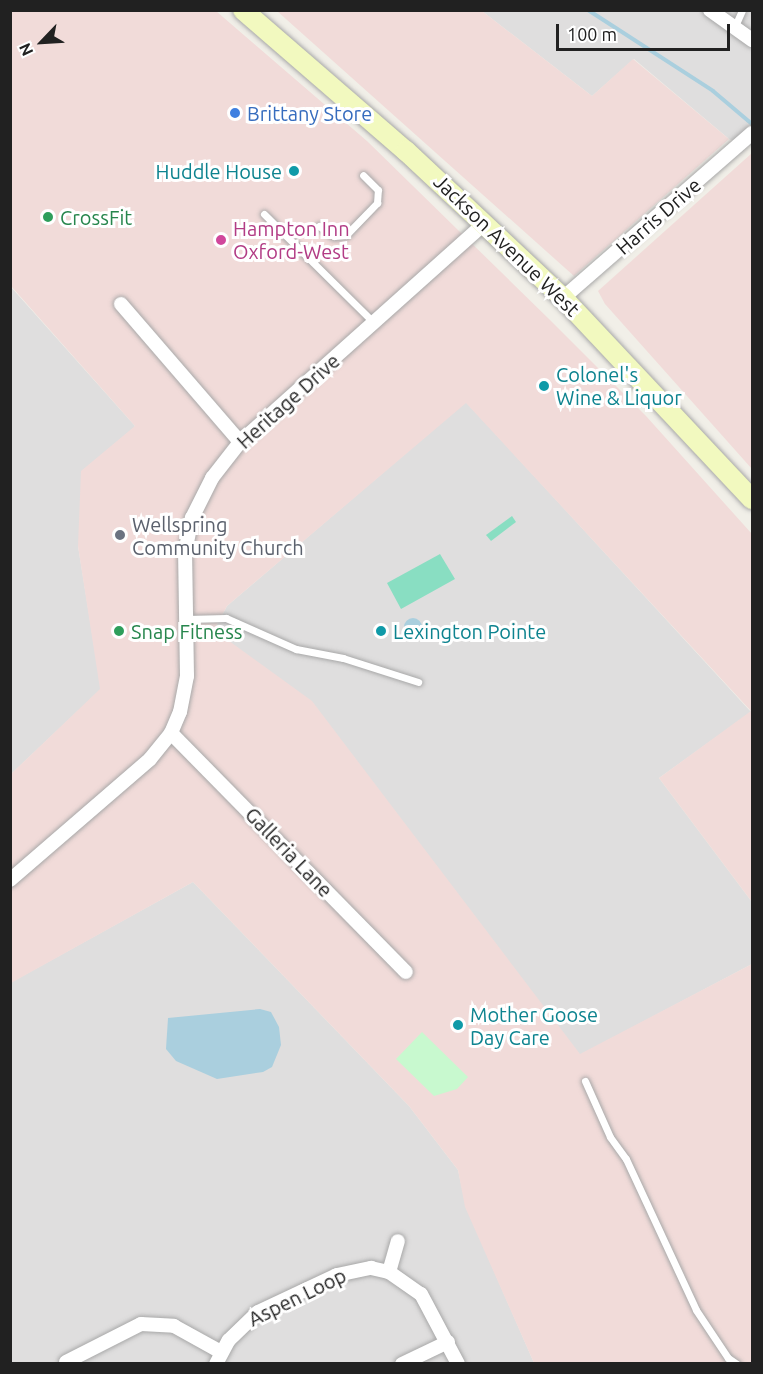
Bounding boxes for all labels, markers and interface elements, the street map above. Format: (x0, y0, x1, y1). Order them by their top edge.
north arrow (12, 12, 72, 72)
scale bar (559, 12, 733, 50)
text: 100 m (567, 24, 617, 44)
text: N (15, 40, 36, 59)
place label: Brittany Store (247, 101, 372, 125)
marker: Brittany Store (228, 106, 242, 120)
place label: Huddle House (156, 159, 282, 183)
marker: Huddle House (287, 164, 301, 178)
street label: Jackson Avenue West (429, 169, 585, 321)
street label: Harris Drive (611, 173, 705, 259)
place label: CrossFit (60, 205, 132, 229)
marker: CrossFit (41, 210, 55, 224)
place label: Hampton Inn Oxford-West (233, 216, 350, 263)
marker: Hampton Inn Oxford-West (214, 233, 228, 247)
street label: Heritage Drive (232, 349, 344, 453)
place label: Colonel's Wine & Liquor (556, 362, 682, 409)
marker: Colonel's Wine & Liquor (537, 379, 551, 393)
place label: Wellspring Community Church (132, 512, 304, 559)
marker: Wellspring Community Church (113, 528, 127, 542)
place label: Snap Fitness (131, 619, 243, 643)
place label: Lexington Pointe (393, 619, 546, 643)
marker: Snap Fitness (112, 624, 126, 638)
marker: Lexington Pointe (374, 624, 388, 638)
street label: Galleria Lane (240, 802, 338, 902)
place label: Mother Goose Day Care (470, 1002, 598, 1049)
marker: Mother Goose Day Care (451, 1018, 465, 1032)
street label: Aspen Loop (244, 1263, 350, 1331)

